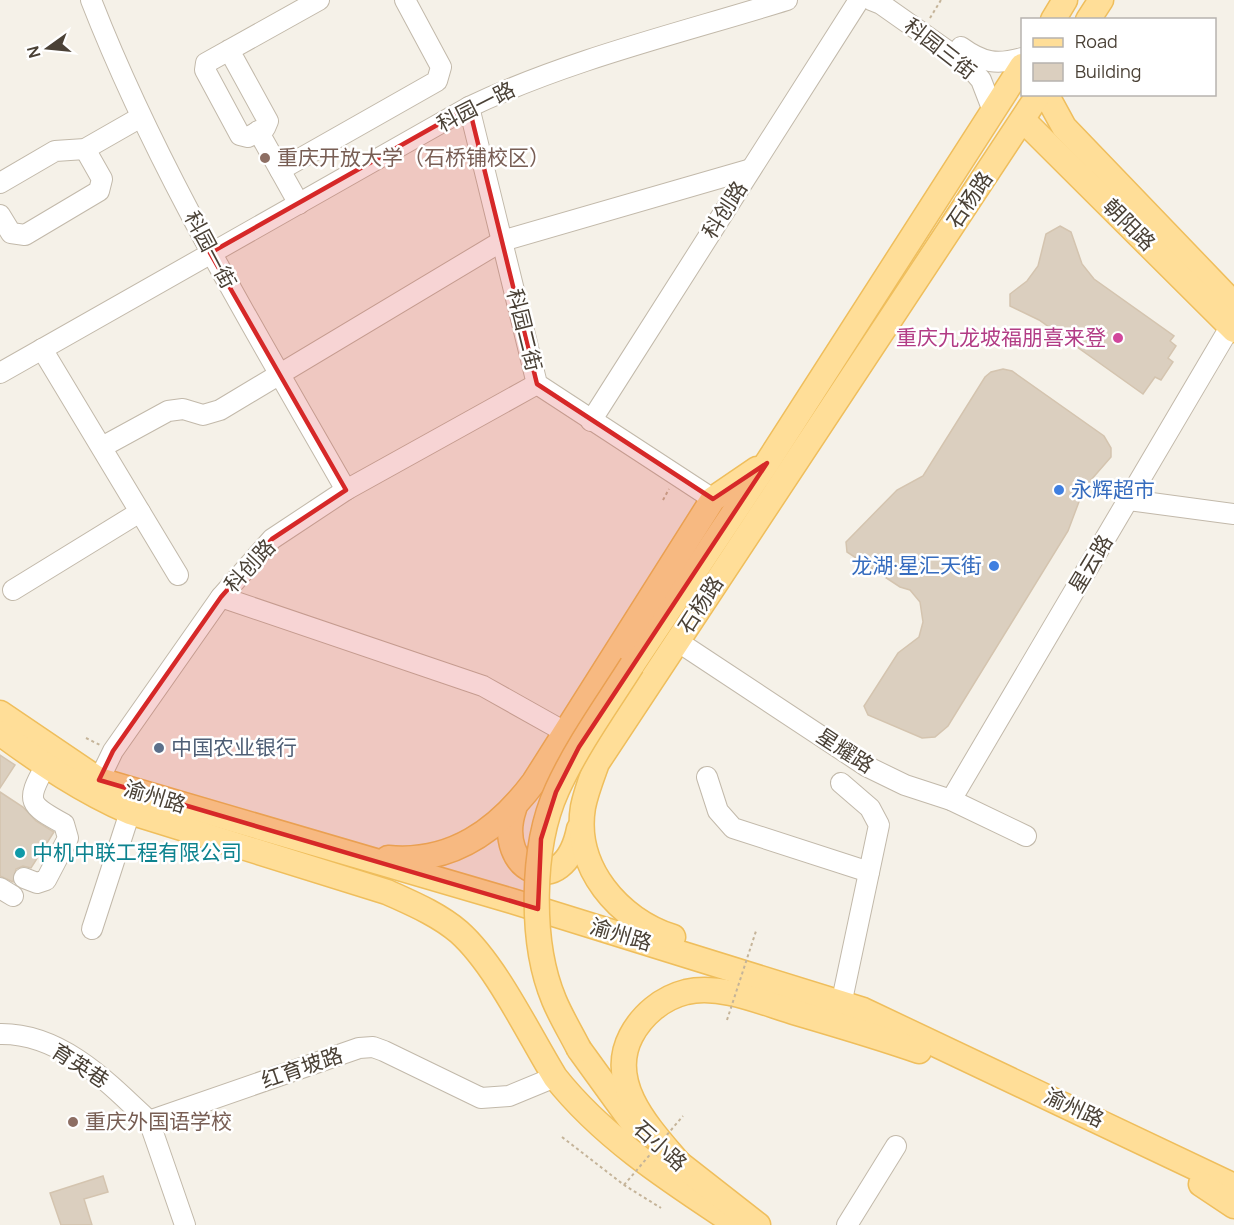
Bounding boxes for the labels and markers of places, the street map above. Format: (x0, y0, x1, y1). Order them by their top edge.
place label: 重庆开放大学（石桥铺校区） (277, 143, 550, 171)
marker: 重庆开放大学（石桥铺校区） (258, 151, 272, 165)
place label: 重庆九龙坡福朋喜来登 (896, 323, 1106, 351)
marker: 重庆九龙坡福朋喜来登 (1111, 331, 1125, 345)
place label: 永辉超市 (1071, 475, 1155, 503)
marker: 永辉超市 (1052, 483, 1066, 497)
place label: 龙湖·星汇天街 (851, 551, 982, 579)
marker: 龙湖·星汇天街 (987, 559, 1001, 573)
place label: 中国农业银行 (171, 733, 297, 761)
marker: 中国农业银行 (152, 741, 166, 755)
place label: 中机中联工程有限公司 (32, 838, 242, 866)
marker: 中机中联工程有限公司 (13, 846, 27, 860)
place label: 重庆外国语学校 (85, 1107, 232, 1135)
marker: 重庆外国语学校 (66, 1115, 80, 1129)

